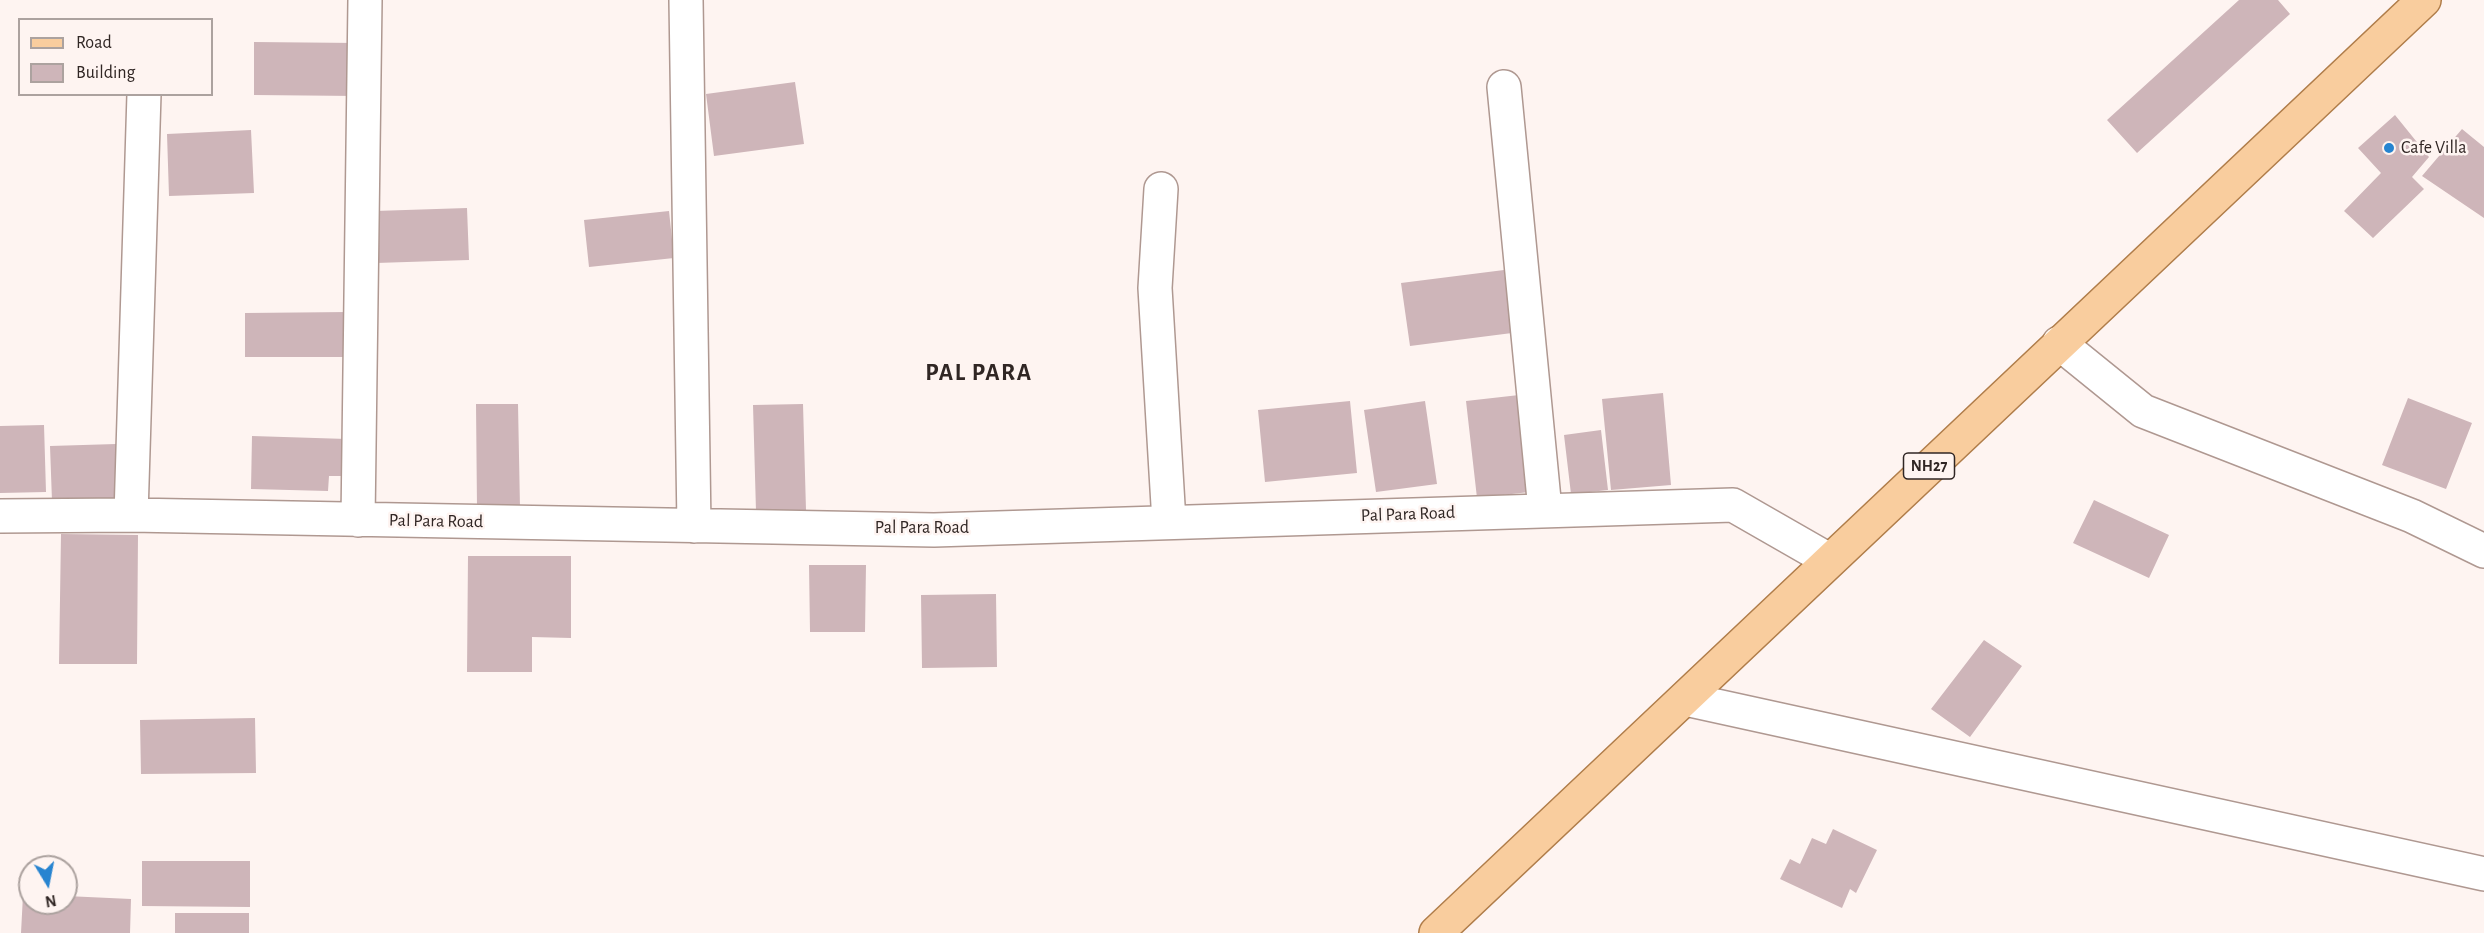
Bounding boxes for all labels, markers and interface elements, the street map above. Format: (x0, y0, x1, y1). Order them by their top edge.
legend (18, 18, 213, 96)
text: Road (76, 34, 112, 52)
text: Building (76, 64, 135, 82)
place label: Cafe Villa (2401, 137, 2467, 159)
marker: Cafe Villa (2382, 141, 2396, 155)
district label: PAL PARA (925, 359, 1033, 387)
road number: NH27 (1904, 453, 1954, 479)
street label: Pal Para Road (1360, 502, 1456, 526)
street label: Pal Para Road (389, 509, 483, 533)
street label: Pal Para Road (875, 517, 969, 539)
north arrow (18, 855, 78, 915)
text: N (44, 892, 58, 910)

